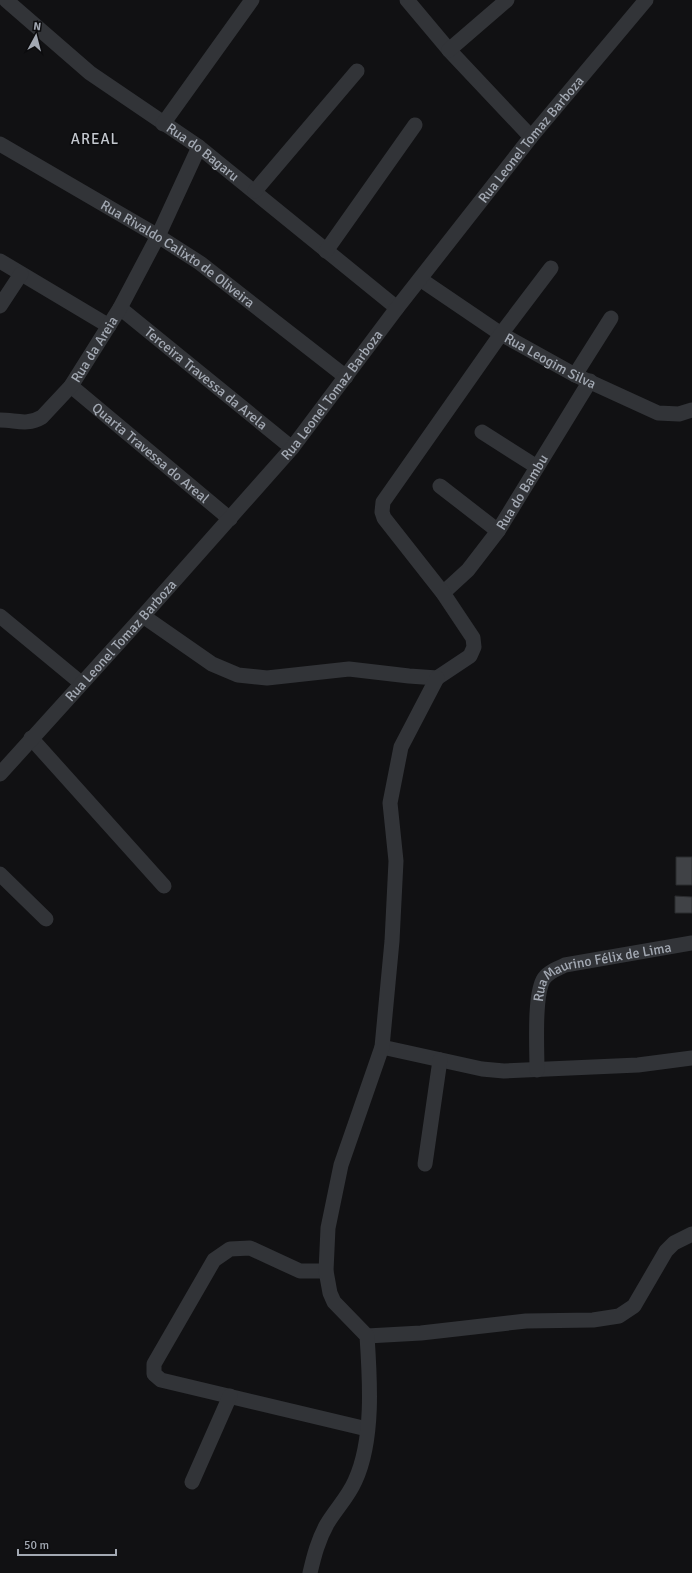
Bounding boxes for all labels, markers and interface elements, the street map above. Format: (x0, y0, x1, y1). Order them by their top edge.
north arrow (16, 16, 56, 56)
text: N (33, 20, 42, 33)
street label: Rua Leonel Tomaz Barboza (474, 72, 587, 206)
street label: Rua do Bagaru (163, 119, 243, 185)
district label: AREAL (71, 130, 119, 148)
street label: Rua Rivaldo Calixto de Oliveira (98, 196, 258, 311)
street label: Rua da Areia (67, 313, 121, 385)
street label: Terceira Travessa da Arela (141, 323, 271, 433)
street label: Rua Leonel Tomaz Barboza (277, 326, 386, 463)
street label: Rua Leogim Silva (501, 329, 599, 392)
street label: Quarta Travessa do Areal (89, 399, 213, 507)
street label: Rua do Bambu (492, 451, 552, 533)
street label: Rua Leonel Tomaz Barboza (61, 576, 180, 705)
street label: Rua Maurino Félix de Lima (529, 938, 673, 1003)
scale bar (18, 1531, 116, 1557)
text: 50 m (24, 1538, 49, 1553)

